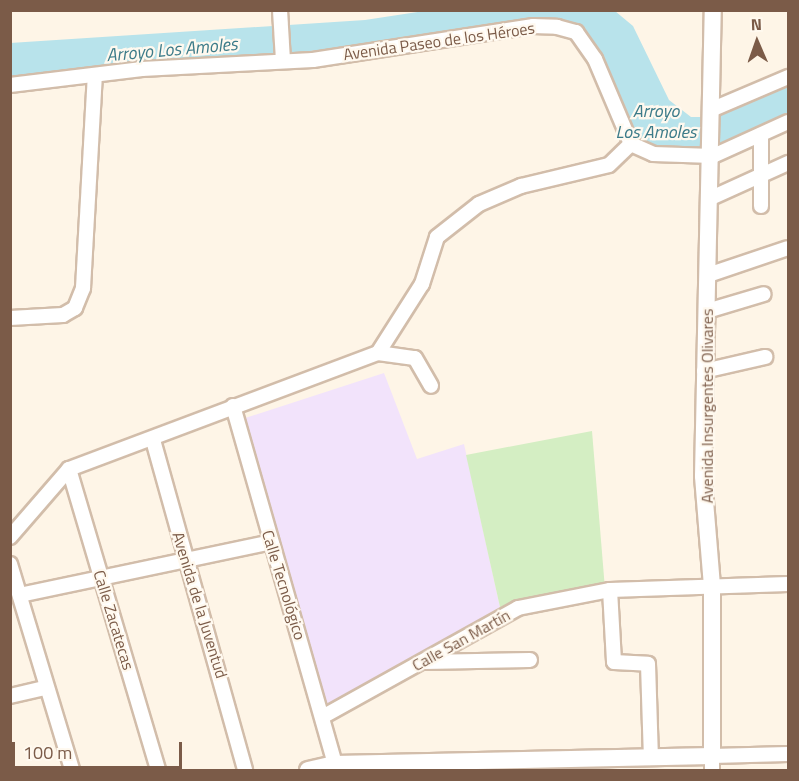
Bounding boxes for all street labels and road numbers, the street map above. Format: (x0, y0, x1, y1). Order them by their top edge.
street label: Avenida Paseo de los Héroes (342, 18, 536, 64)
street label: Avenida Insurgentes Olivares (697, 309, 717, 503)
street label: Calle Tecnológico (258, 528, 310, 642)
street label: Avenida de la Juventud (169, 529, 231, 681)
street label: Calle Zacatecas (90, 568, 138, 672)
street label: Calle San Martín (409, 605, 513, 675)

